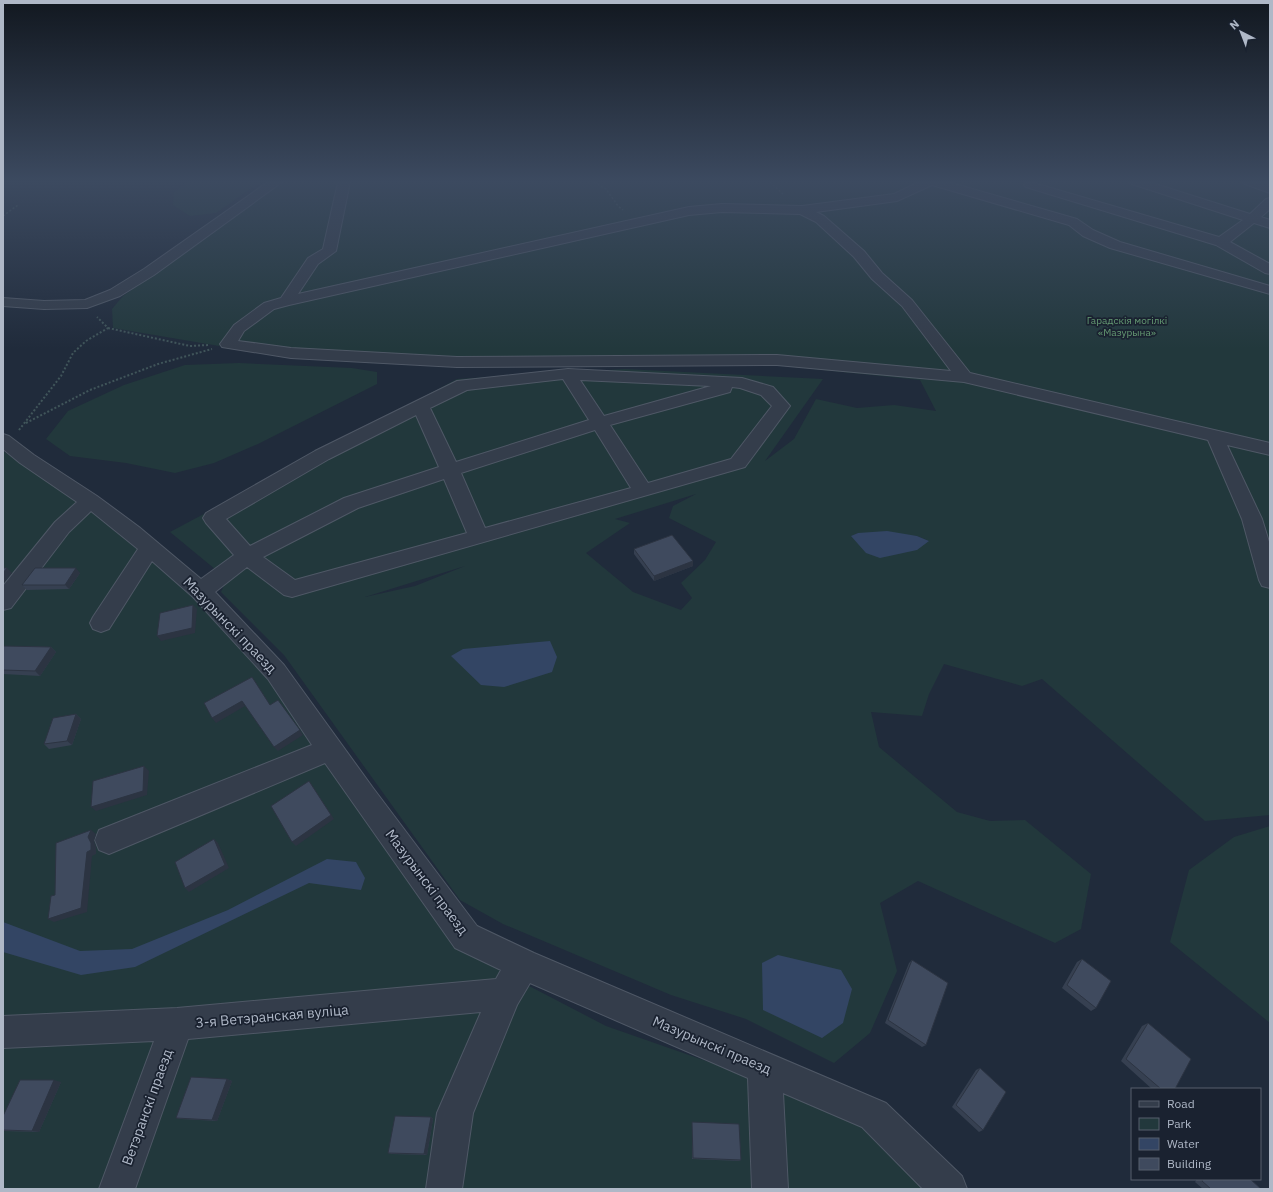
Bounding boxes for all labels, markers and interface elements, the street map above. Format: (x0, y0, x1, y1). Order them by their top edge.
north arrow (1221, 12, 1261, 52)
text: N (1227, 17, 1242, 32)
park label: Гарадскія могілкі «Мазурына» (1087, 314, 1167, 339)
street label: Мазурынскі праезд (179, 573, 281, 677)
street label: Мазурынскі праезд (381, 826, 473, 938)
street label: 3-я Ветэранская вуліца (195, 1000, 350, 1032)
street label: Мазурынскі праезд (650, 1012, 774, 1078)
street label: Ветэранскі праезд (118, 1046, 176, 1168)
legend (1131, 1088, 1261, 1180)
text: Road (1167, 1096, 1195, 1111)
text: Park (1167, 1116, 1192, 1131)
text: Water (1167, 1136, 1200, 1151)
text: Building (1167, 1156, 1212, 1171)

